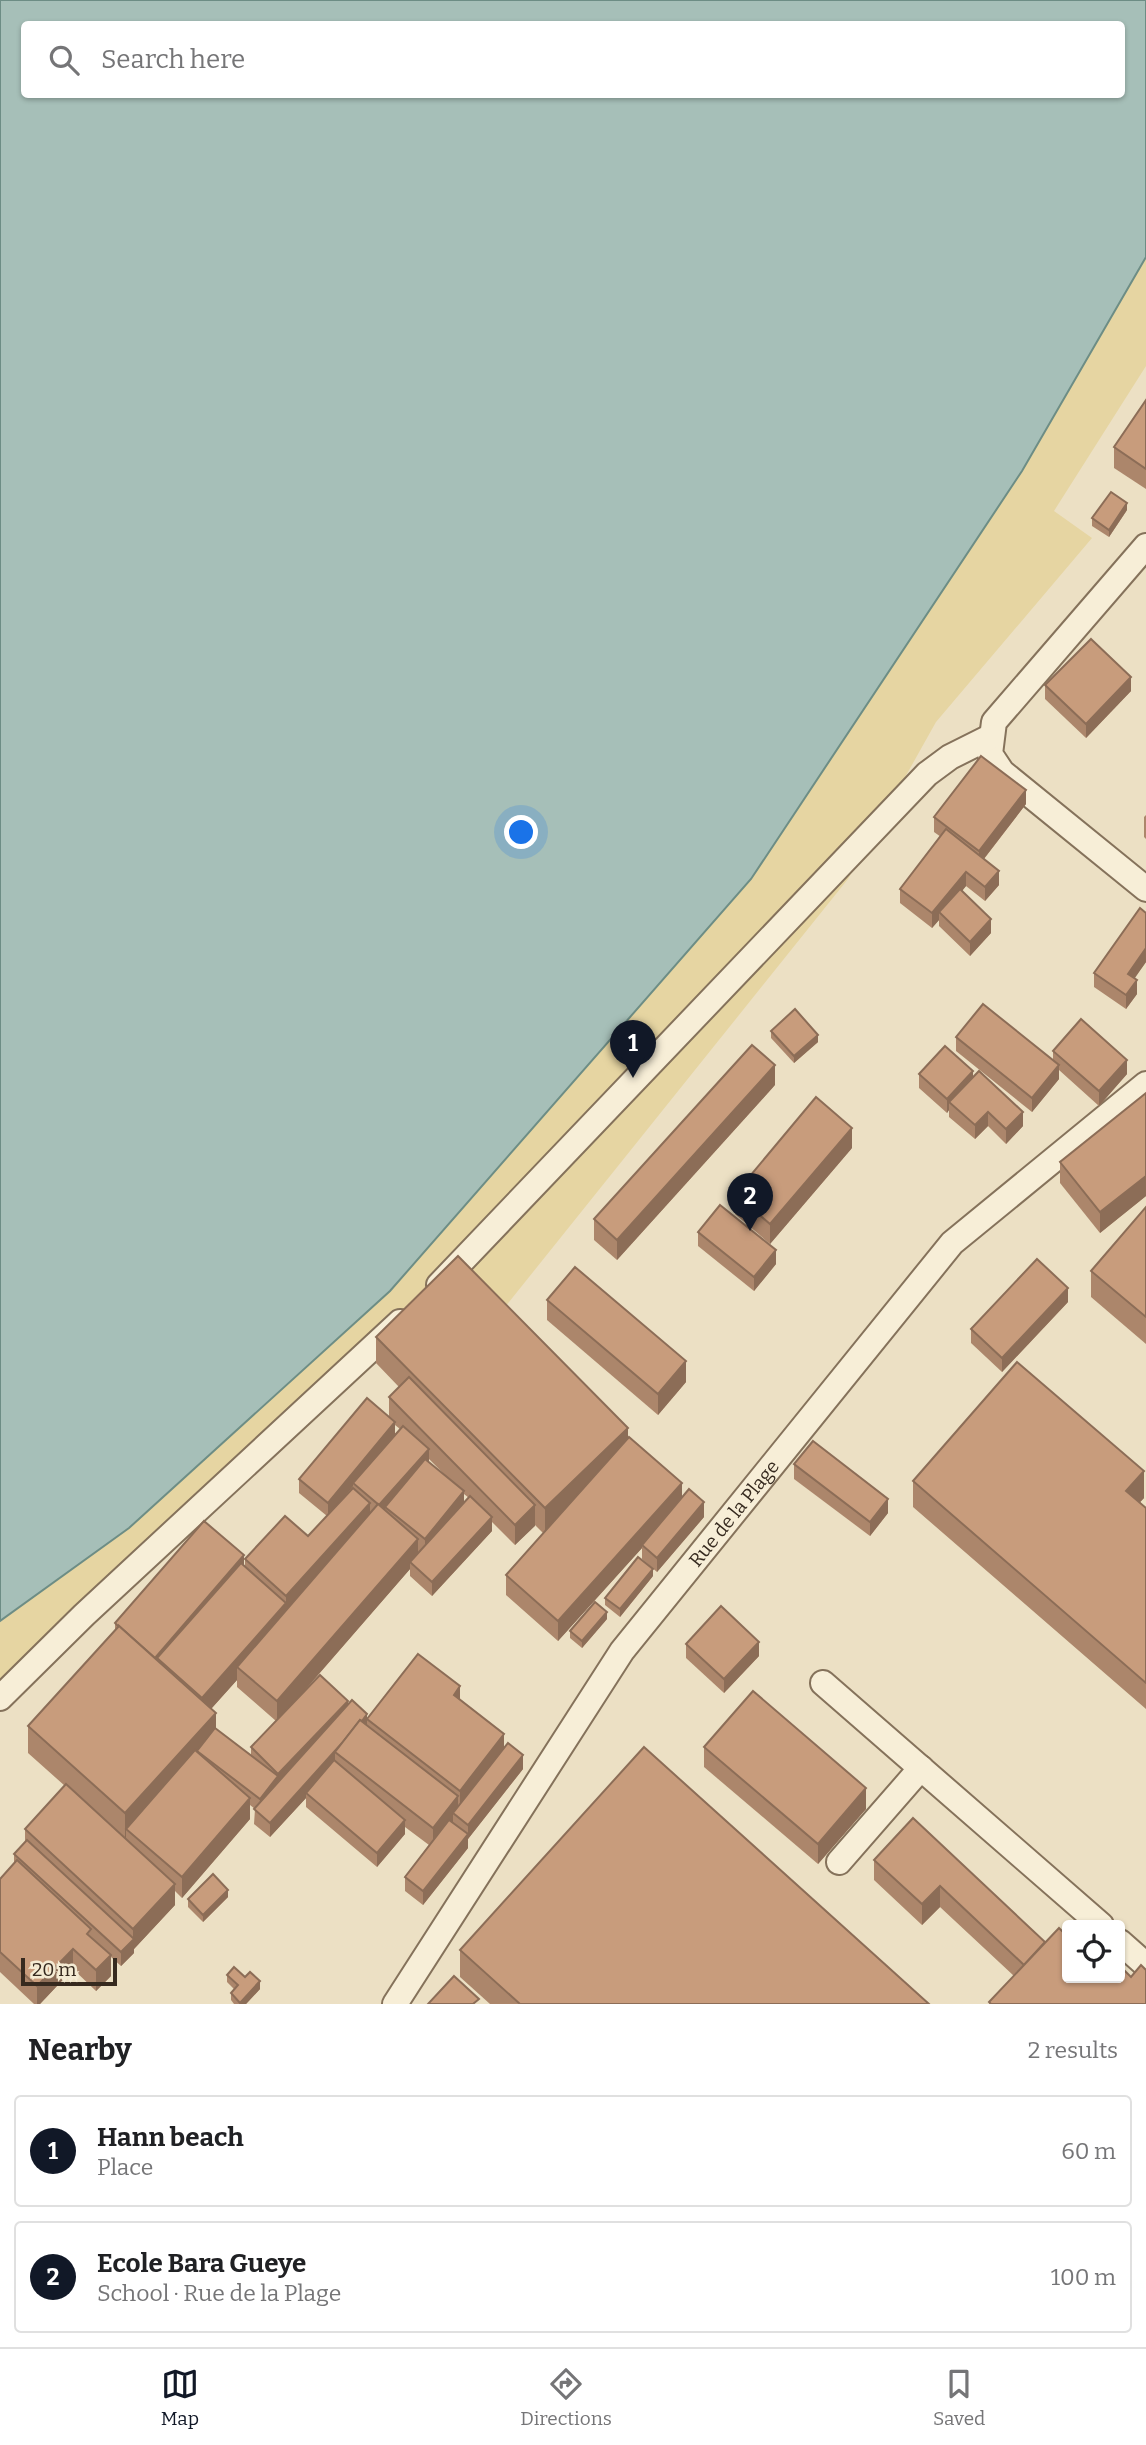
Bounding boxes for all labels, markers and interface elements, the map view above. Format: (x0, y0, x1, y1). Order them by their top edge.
search box (21, 21, 1125, 98)
icon: search (45, 41, 83, 79)
text: Search here (101, 44, 245, 75)
your location (504, 815, 538, 849)
pin: 1 (610, 1020, 656, 1078)
pin: 2 (727, 1173, 773, 1231)
street label: Rue de la Plage (683, 1455, 784, 1571)
map controls (1062, 1920, 1125, 1983)
button: locate (1062, 1920, 1125, 1983)
scale bar (21, 1955, 117, 1987)
text: 20 m (32, 1958, 76, 1981)
text: Nearby (28, 2032, 132, 2068)
text: 2 results (1028, 2036, 1118, 2064)
text: Hann beach (97, 2122, 244, 2153)
text: 1 (48, 2137, 58, 2165)
text: 60 m (1061, 2137, 1116, 2165)
text: Place (97, 2153, 153, 2181)
text: Ecole Bara Gueye (97, 2248, 306, 2279)
text: 2 (47, 2263, 59, 2291)
text: 100 m (1051, 2263, 1116, 2291)
text: School · Rue de la Plage (97, 2279, 341, 2307)
tab: Map (161, 2365, 199, 2430)
tab: Directions (520, 2365, 612, 2430)
tab: Saved (933, 2365, 985, 2430)

